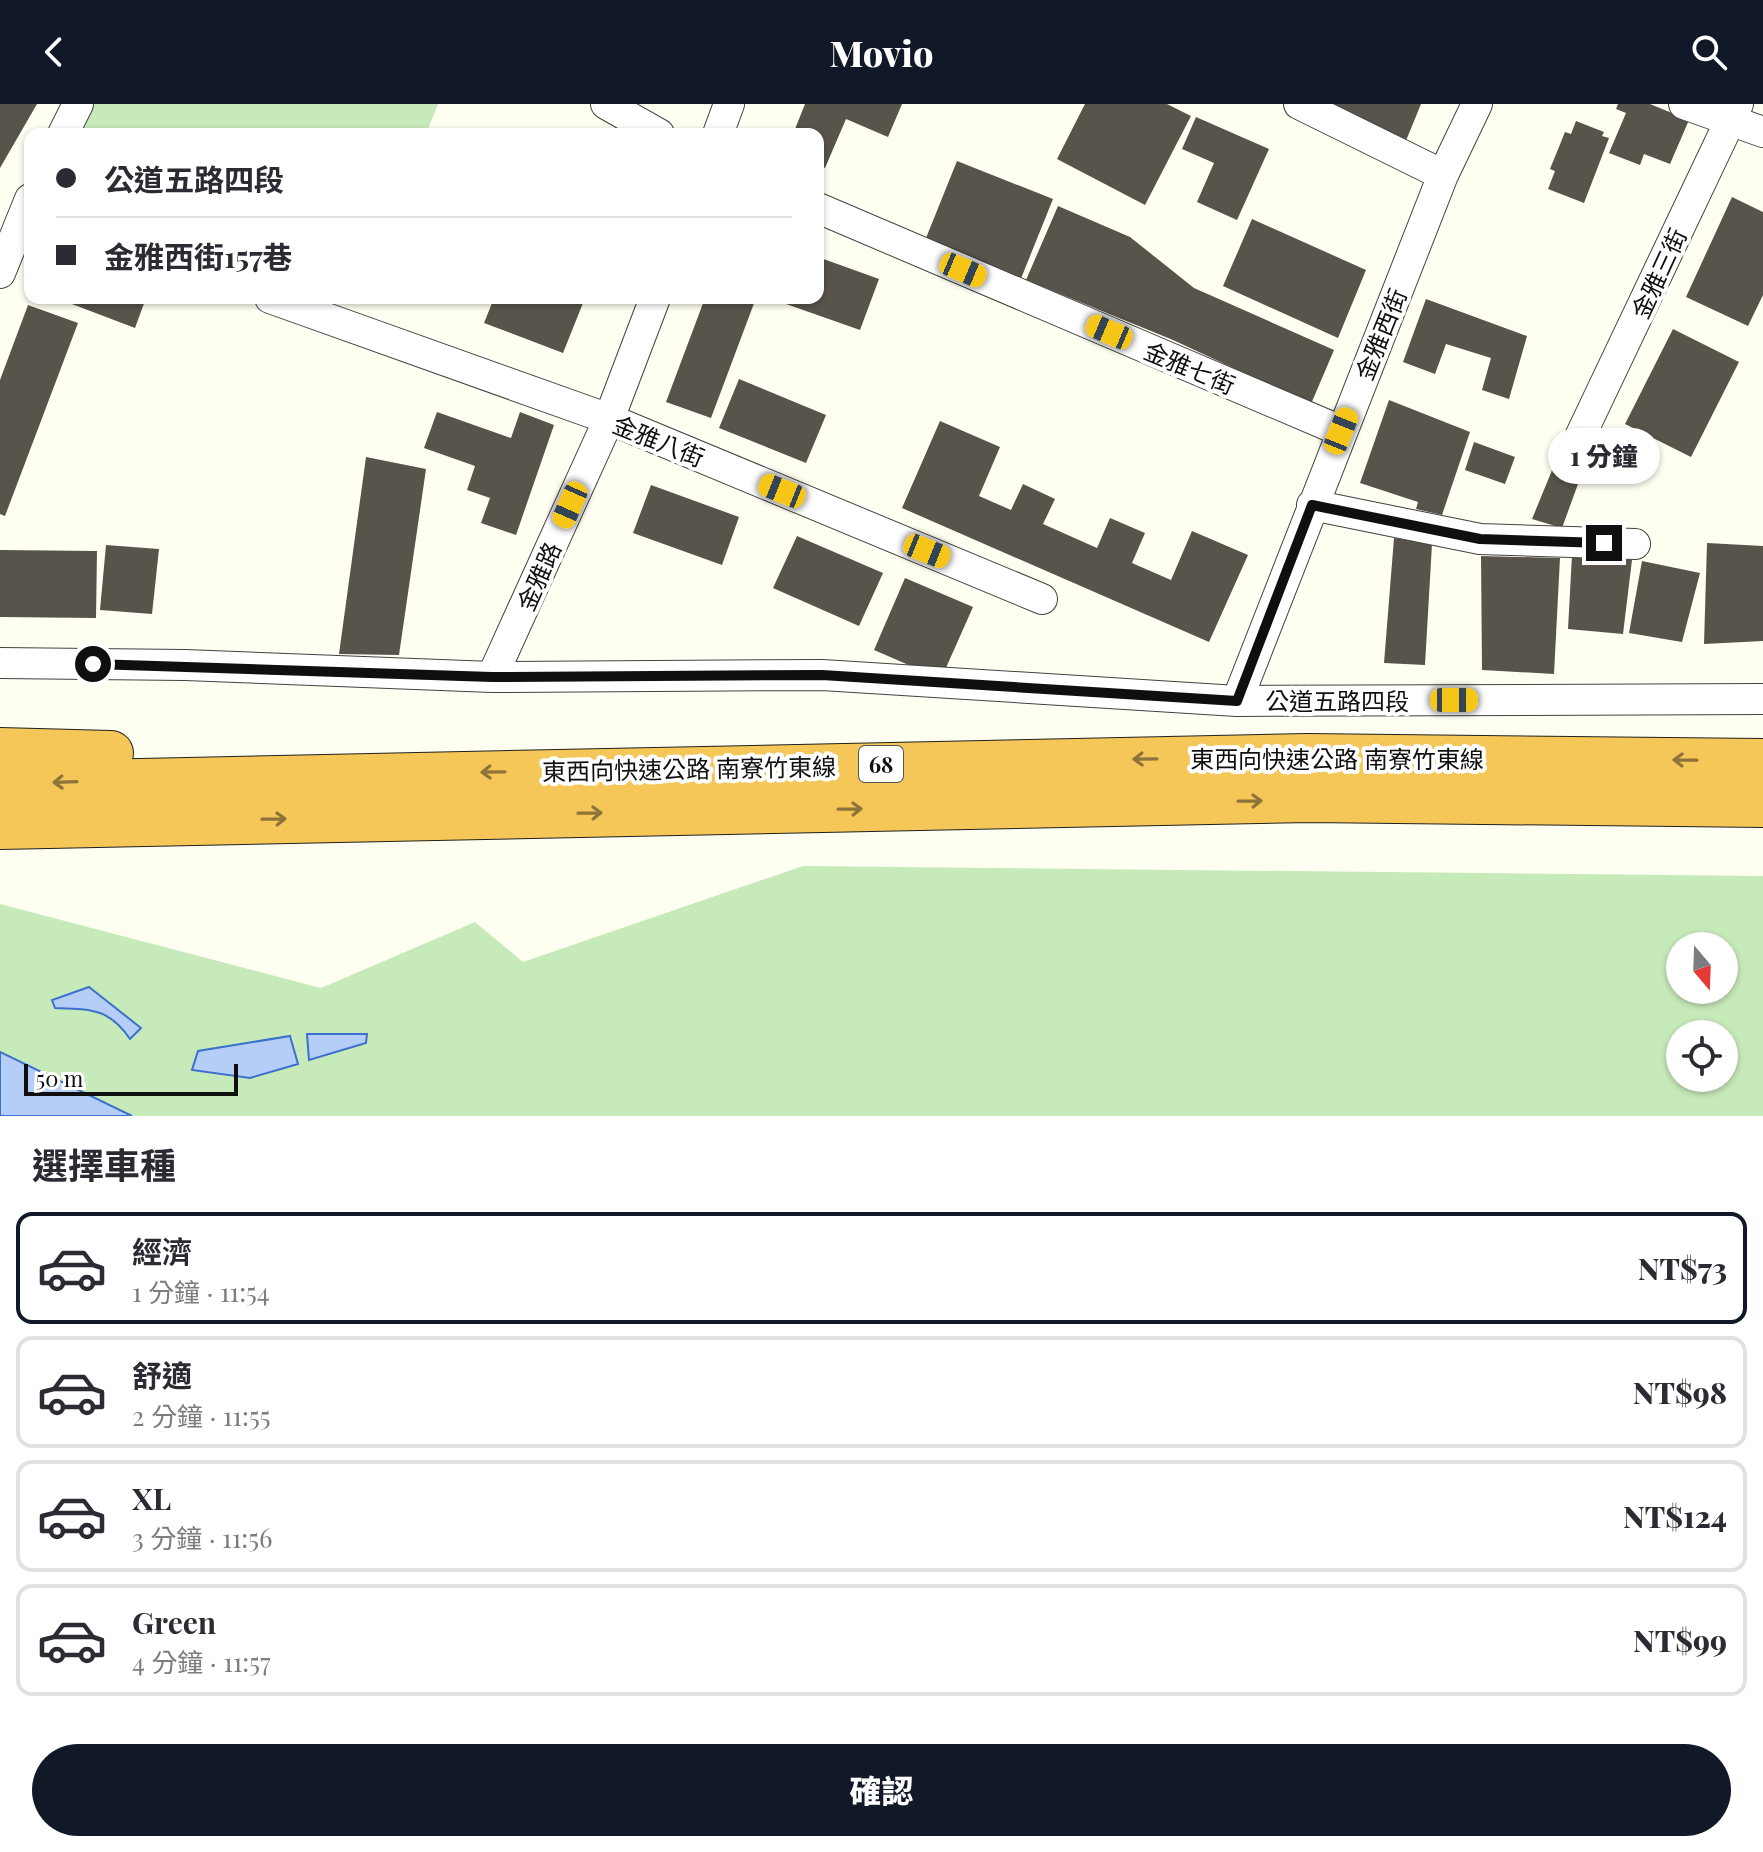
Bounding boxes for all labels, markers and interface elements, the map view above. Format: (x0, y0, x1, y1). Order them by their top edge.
text: Movio (829, 28, 934, 76)
icon: back (32, 30, 76, 74)
icon: search (1687, 30, 1731, 74)
text: 公道五路四段 (104, 159, 284, 199)
street label: 金雅三街 (1623, 223, 1693, 323)
text: 金雅西街157巷 (104, 236, 293, 276)
car (936, 250, 990, 290)
street label: 金雅西街 (1347, 284, 1413, 384)
car (1082, 312, 1136, 352)
street label: 金雅七街 (1140, 334, 1240, 400)
car (1321, 404, 1361, 458)
street label: 金雅八街 (609, 407, 709, 473)
callout: 1 分鐘 (1548, 427, 1660, 483)
text: 1 分鐘 (1570, 438, 1638, 473)
car (755, 471, 809, 511)
car (549, 478, 591, 532)
route end (1586, 525, 1622, 561)
car (900, 531, 954, 571)
street label: 金雅路 (509, 537, 567, 615)
route start (75, 646, 111, 682)
street label: 公道五路四段 (1265, 684, 1409, 716)
car (1430, 688, 1478, 712)
street label: 東西向快速公路 南寮竹東線 (1190, 742, 1484, 774)
road number: 68 (859, 746, 903, 782)
street label: 東西向快速公路 南寮竹東線 (542, 749, 836, 787)
one-way arrow (1132, 751, 1159, 767)
one-way arrow (1672, 752, 1699, 768)
one-way arrow (480, 764, 507, 780)
one-way arrow (52, 775, 79, 790)
one-way arrow (1236, 793, 1263, 809)
one-way arrow (836, 801, 863, 816)
one-way arrow (576, 806, 603, 821)
one-way arrow (260, 811, 287, 827)
north arrow (1666, 932, 1738, 1004)
map controls (1666, 932, 1738, 1092)
button: locate (1666, 1020, 1738, 1092)
scale bar (24, 1060, 238, 1096)
text: 50 m (36, 1063, 83, 1093)
text: 選擇車種 (32, 1140, 176, 1188)
text: 經濟 (132, 1231, 192, 1271)
icon: car (36, 1232, 108, 1304)
text: NT$73 (1638, 1248, 1727, 1288)
text: 1 分鐘 · 11:54 (132, 1274, 270, 1309)
text: 舒適 (132, 1355, 192, 1395)
icon: car (36, 1356, 108, 1428)
text: NT$98 (1633, 1372, 1727, 1412)
text: 2 分鐘 · 11:55 (132, 1398, 270, 1433)
text: XL (132, 1478, 171, 1518)
icon: car (36, 1480, 108, 1552)
text: NT$124 (1623, 1496, 1727, 1536)
text: 3 分鐘 · 11:56 (132, 1520, 272, 1555)
text: Green (132, 1602, 216, 1642)
icon: car (36, 1604, 108, 1676)
text: NT$99 (1633, 1620, 1727, 1660)
text: 4 分鐘 · 11:57 (132, 1644, 271, 1679)
button: 確認 (32, 1744, 1731, 1836)

